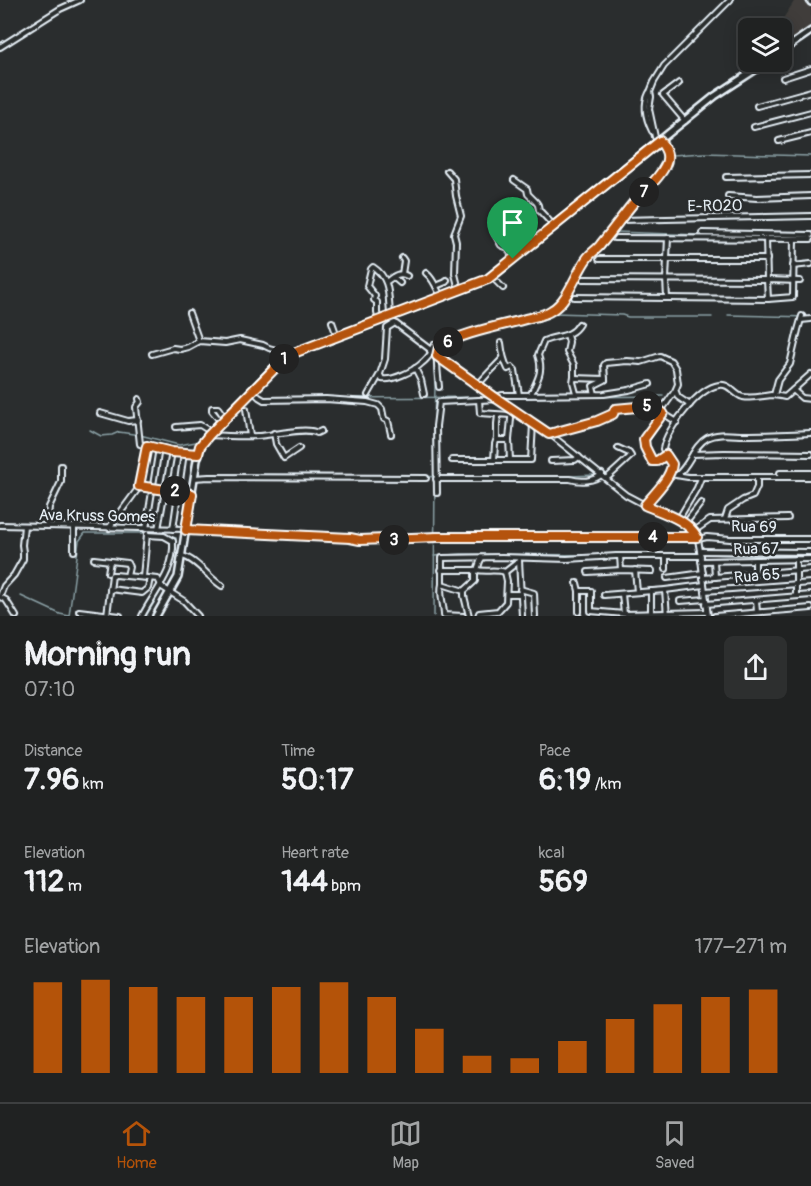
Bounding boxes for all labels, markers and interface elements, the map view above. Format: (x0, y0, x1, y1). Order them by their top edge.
map controls (738, 18, 792, 72)
button: layers (738, 18, 792, 72)
pin: 7 (629, 177, 659, 207)
text: 7 (640, 182, 648, 202)
street label: E-R020 (687, 196, 743, 216)
pin (487, 197, 538, 259)
icon: arrive (496, 206, 529, 239)
pin: 6 (433, 327, 463, 357)
text: 6 (443, 332, 453, 352)
pin: 1 (269, 344, 299, 374)
text: 1 (281, 349, 287, 369)
pin: 5 (632, 391, 662, 421)
text: 5 (643, 396, 651, 416)
pin: 2 (160, 476, 190, 506)
text: 2 (171, 481, 179, 501)
street label: Ava Kruss Gomes (38, 505, 155, 527)
street label: Rua 69 (731, 517, 777, 537)
pin: 4 (638, 522, 668, 552)
pin: 3 (379, 525, 409, 555)
text: 4 (648, 527, 658, 547)
text: 3 (390, 530, 398, 550)
street label: Rua 67 (733, 539, 780, 559)
street label: Rua 65 (733, 564, 781, 588)
text: Morning run (24, 634, 191, 675)
button: share (724, 636, 787, 699)
text: 07:10 (24, 677, 75, 702)
text: Distance (24, 741, 83, 761)
text: Time (281, 741, 315, 761)
text: Pace (539, 741, 570, 761)
text: 7.96 (24, 761, 79, 798)
text: 50:17 (281, 761, 354, 798)
text: 6:19 (539, 761, 591, 798)
text: km (79, 774, 104, 794)
text: /km (591, 774, 621, 794)
text: Elevation (24, 843, 85, 863)
text: Heart rate (281, 843, 349, 863)
text: kcal (539, 843, 565, 863)
text: 112 (24, 863, 64, 900)
text: 144 (281, 863, 328, 900)
text: 569 (539, 863, 588, 900)
text: m (64, 876, 82, 896)
text: bpm (328, 876, 361, 896)
text: Elevation (24, 934, 100, 959)
text: 177–271 m (695, 934, 787, 959)
tab: Home (116, 1117, 157, 1173)
tab: Map (389, 1117, 422, 1173)
tab: Saved (655, 1117, 695, 1173)

